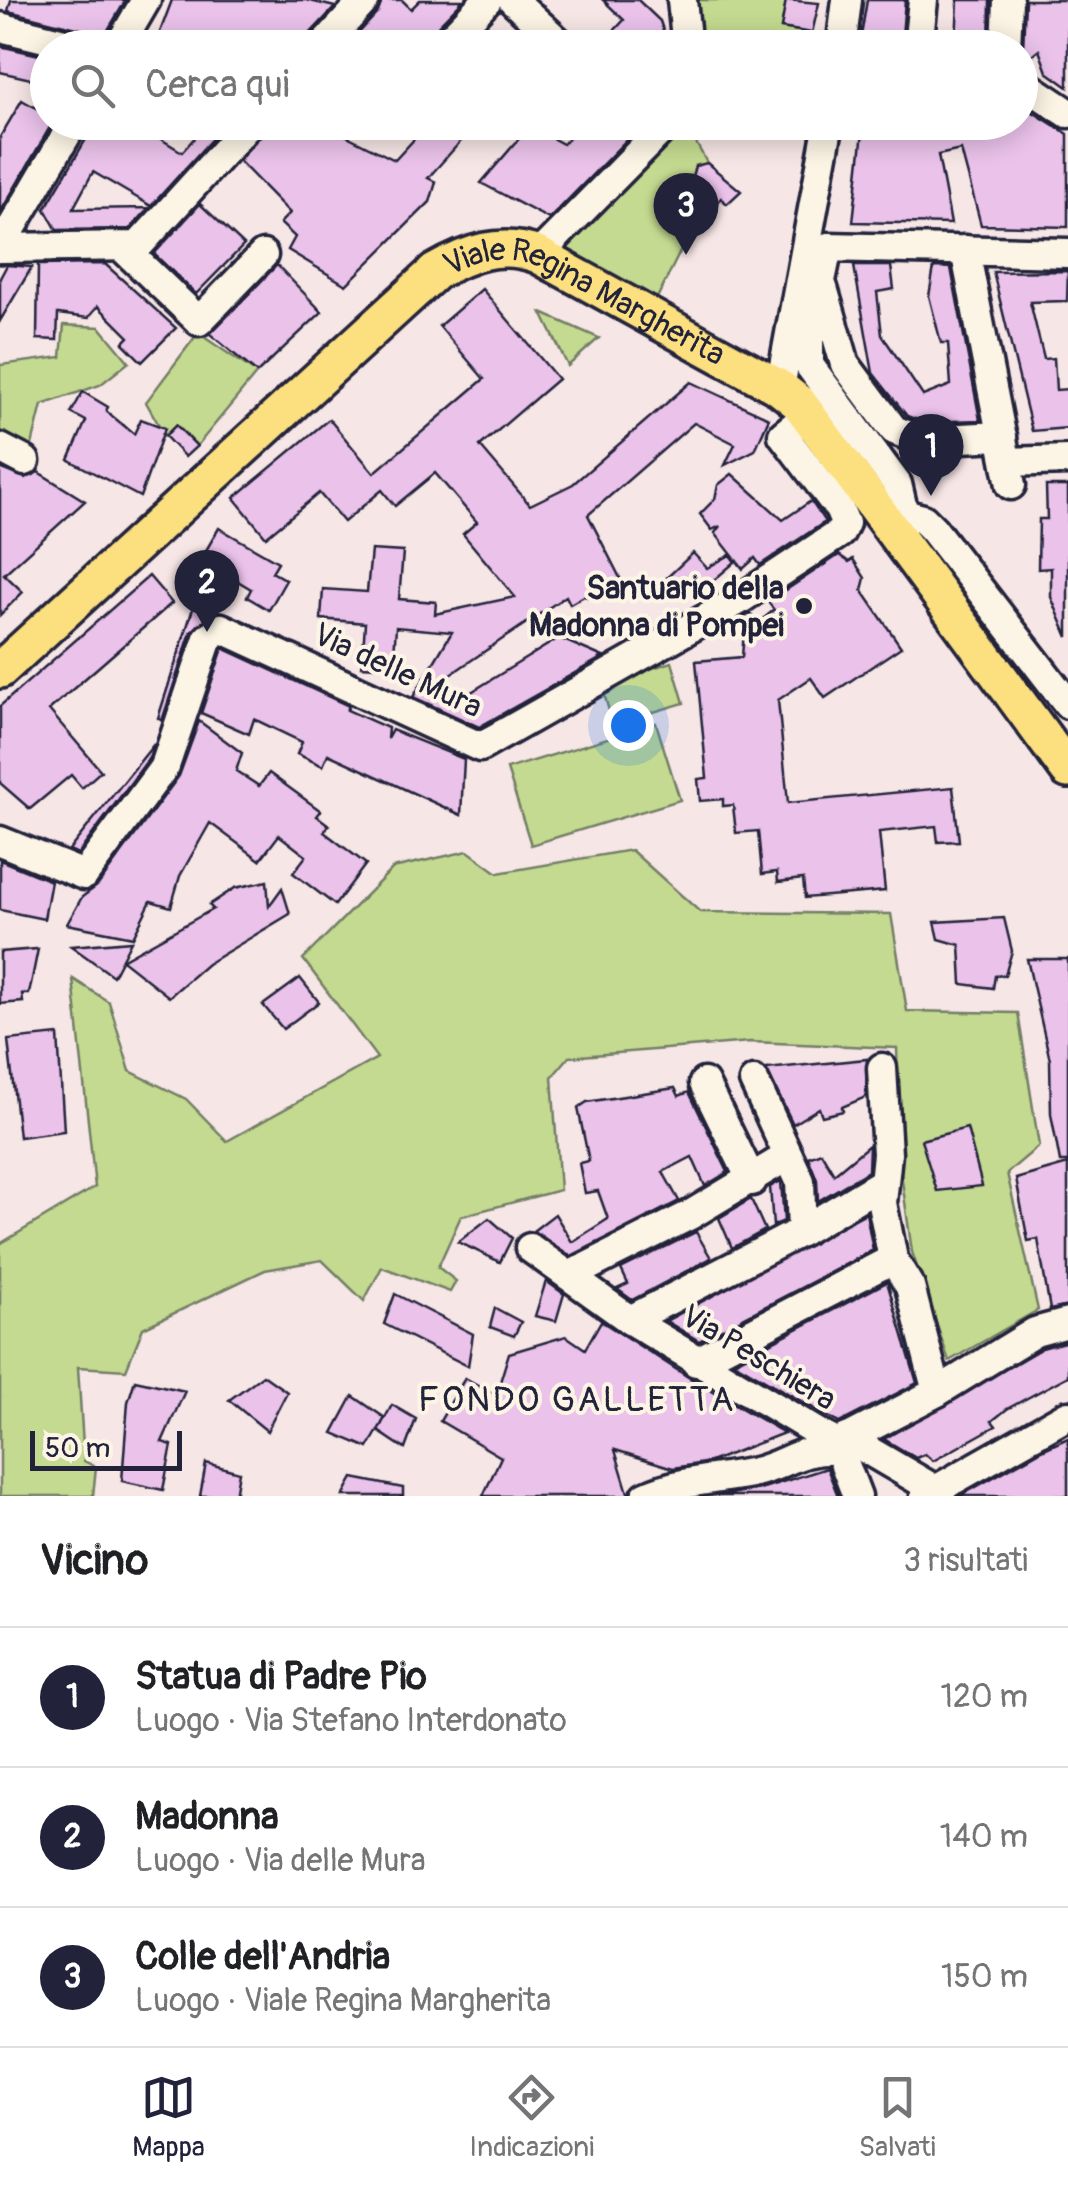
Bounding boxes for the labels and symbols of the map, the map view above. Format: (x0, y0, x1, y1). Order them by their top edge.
pin: 3 (654, 172, 718, 255)
street label: Viale Regina Margherita (437, 230, 732, 375)
pin: 1 (898, 414, 964, 496)
pin: 2 (174, 550, 240, 632)
place label: Santuario della Madonna di Pompei (529, 569, 784, 646)
marker: Santuario della Madonna di Pompei (793, 595, 815, 617)
street label: Via delle Mura (307, 614, 488, 727)
your location (603, 700, 654, 751)
street label: Via Peschiera (674, 1296, 843, 1420)
district label: FONDO GALLETTA (418, 1378, 736, 1422)
scale bar (30, 1426, 182, 1470)

